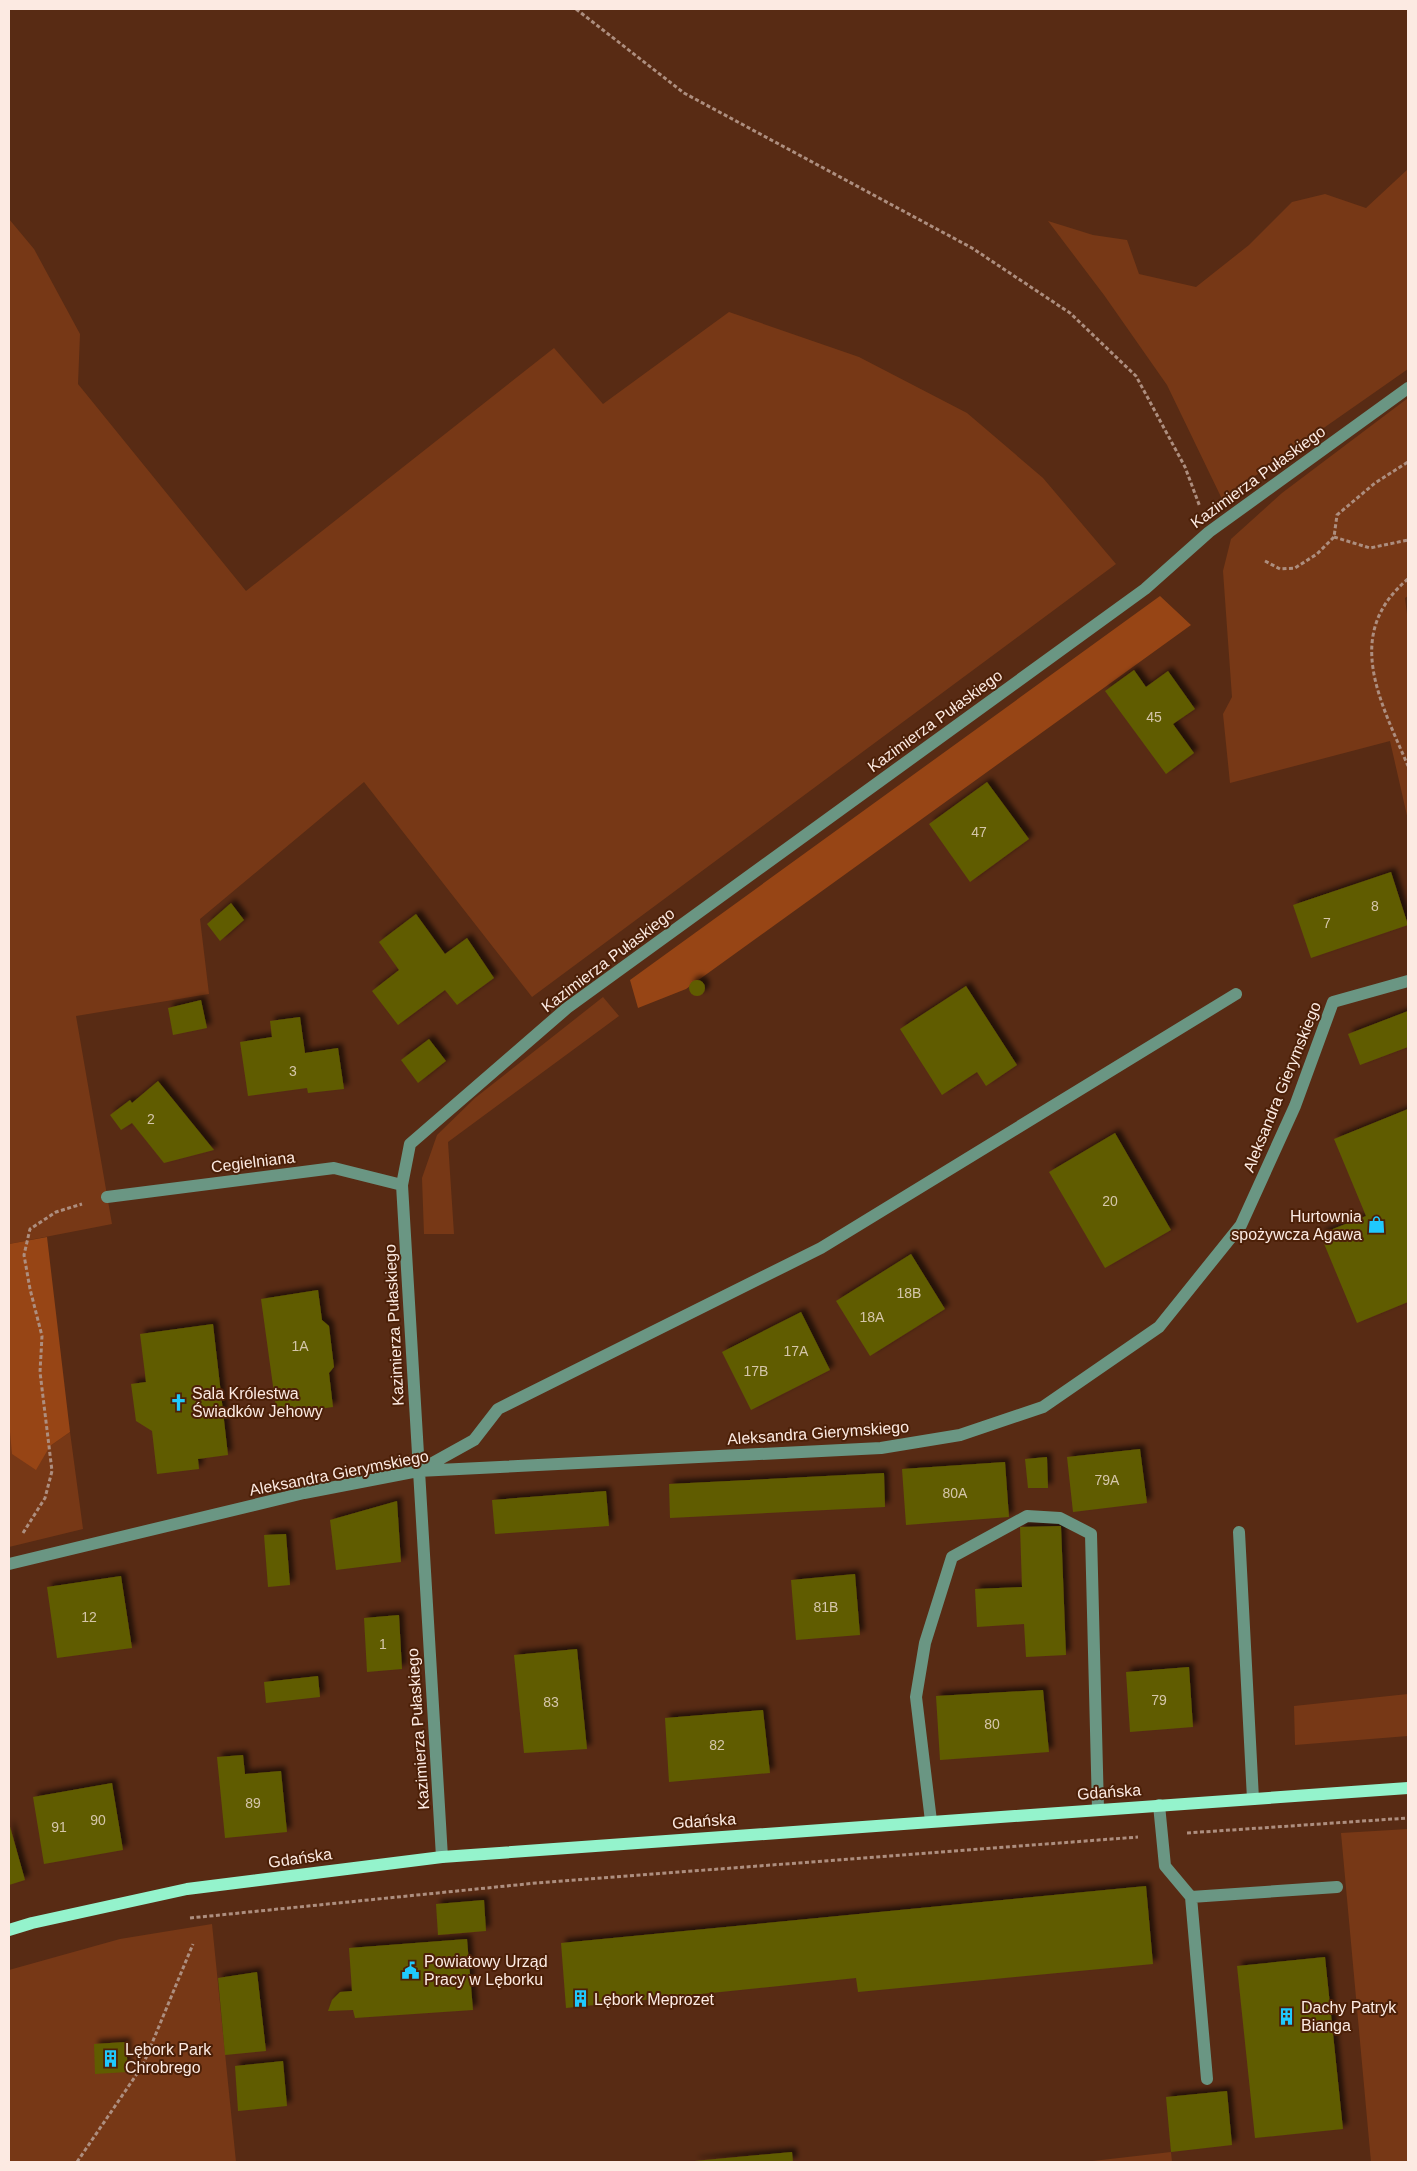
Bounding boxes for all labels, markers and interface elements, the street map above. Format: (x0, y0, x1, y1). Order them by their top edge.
street label: Kazimierza Pułaskiego (1188, 422, 1329, 531)
street label: Kazimierza Pułaskiego (865, 666, 1006, 775)
house number: 45 (1146, 709, 1162, 725)
house number: 47 (971, 824, 987, 840)
house number: 8 (1371, 898, 1379, 914)
street label: Kazimierza Pułaskiego (538, 904, 678, 1015)
house number: 7 (1323, 915, 1331, 931)
street label: Aleksandra Gierymskiego (1240, 999, 1324, 1175)
house number: 3 (289, 1063, 297, 1079)
house number: 2 (147, 1111, 155, 1127)
street label: Cegielniana (210, 1148, 296, 1176)
house number: 20 (1102, 1193, 1118, 1209)
place label: Hurtownia spożywcza Agawa (1231, 1208, 1362, 1243)
shop icon: Hurtownia spożywcza Agawa (1366, 1215, 1386, 1235)
street label: Kazimierza Pułaskiego (381, 1244, 407, 1406)
house number: 18B (897, 1285, 921, 1301)
house number: 18A (860, 1309, 885, 1325)
house number: 1A (291, 1338, 309, 1354)
house number: 17A (784, 1343, 809, 1359)
house number: 17B (744, 1363, 768, 1379)
place label: Sala Królestwa Świadków Jehowy (192, 1385, 323, 1420)
church icon: Sala Królestwa Świadków Jehowy (168, 1392, 188, 1412)
street label: Aleksandra Gierymskiego (726, 1418, 910, 1448)
street label: Aleksandra Gierymskiego (248, 1447, 430, 1499)
house number: 79A (1095, 1472, 1120, 1488)
house number: 80A (943, 1485, 968, 1501)
house number: 81B (814, 1599, 838, 1615)
house number: 12 (81, 1609, 97, 1625)
house number: 1 (379, 1636, 387, 1652)
street label: Kazimierza Pułaskiego (404, 1648, 432, 1810)
house number: 79 (1151, 1692, 1167, 1708)
house number: 83 (543, 1694, 559, 1710)
house number: 80 (984, 1716, 1000, 1732)
house number: 82 (709, 1737, 725, 1753)
street label: Gdańska (1076, 1781, 1142, 1803)
house number: 89 (245, 1795, 261, 1811)
street label: Gdańska (671, 1810, 737, 1832)
house number: 90 (90, 1812, 106, 1828)
house number: 91 (51, 1819, 67, 1835)
street label: Gdańska (267, 1845, 333, 1871)
place label: Powiatowy Urząd Pracy w Lęborku (424, 1953, 548, 1988)
public building icon: Powiatowy Urząd Pracy w Lęborku (400, 1960, 420, 1980)
building icon: Lębork Meprozet (570, 1989, 590, 2009)
place label: Lębork Meprozet (594, 1991, 715, 2008)
place label: Dachy Patryk Bianga (1301, 1999, 1397, 2034)
building icon: Dachy Patryk Bianga (1277, 2006, 1297, 2026)
place label: Lębork Park Chrobrego (125, 2041, 212, 2076)
building icon: Lębork Park Chrobrego (101, 2048, 121, 2068)

